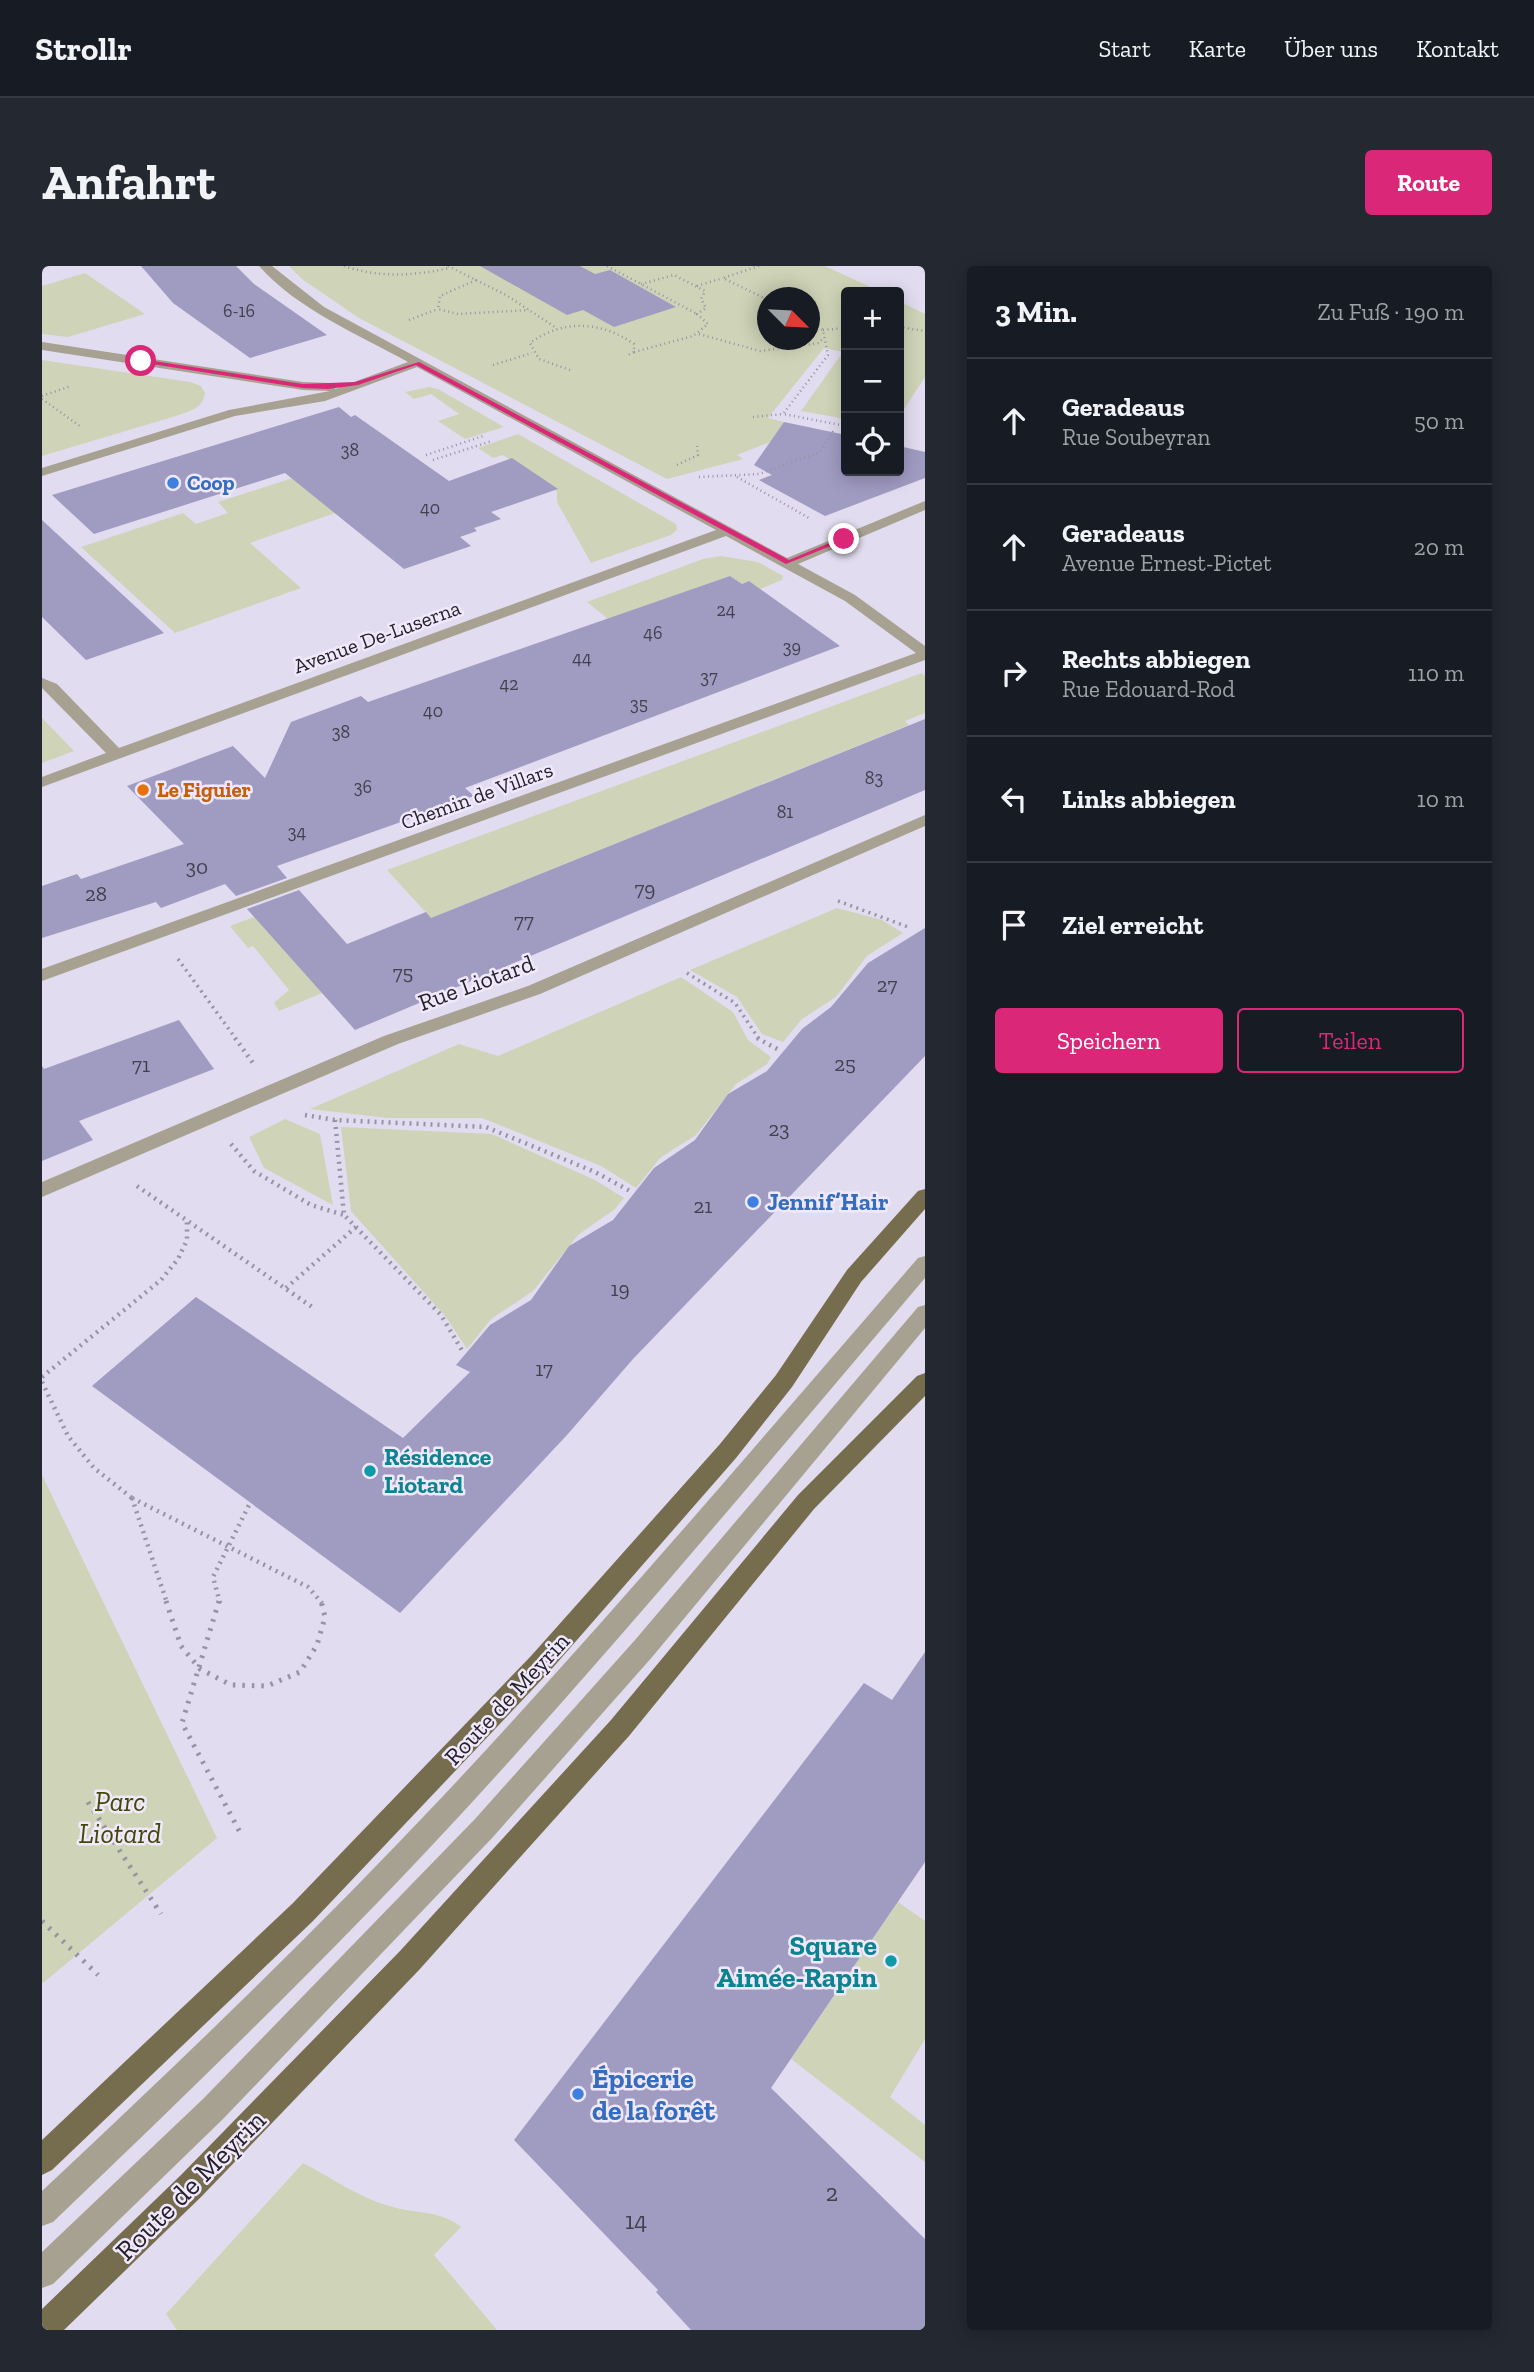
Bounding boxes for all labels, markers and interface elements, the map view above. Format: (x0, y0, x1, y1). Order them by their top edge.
text: Strollr (35, 29, 132, 68)
text: Start (1098, 34, 1151, 63)
text: Karte (1189, 34, 1246, 63)
text: Über uns (1284, 34, 1378, 63)
text: Kontakt (1416, 34, 1499, 63)
button: Route (1365, 150, 1492, 215)
text: Anfahrt (42, 153, 216, 212)
north arrow (757, 287, 820, 350)
map controls (841, 287, 904, 476)
button: + (841, 287, 904, 350)
text: 3 Min. (995, 294, 1077, 330)
text: Zu Fuß · 190 m (1318, 298, 1464, 326)
house number: 6-16 (223, 300, 255, 322)
route start (125, 345, 156, 376)
button: − (841, 350, 904, 413)
text: Geradeaus (1062, 391, 1185, 423)
icon: ahead (995, 402, 1033, 440)
text: 50 m (1414, 407, 1464, 435)
button: locate (841, 413, 904, 476)
text: Rue Soubeyran (1062, 423, 1210, 451)
house number: 38 (341, 439, 359, 461)
place label: Coop (187, 470, 234, 495)
marker: Coop (165, 475, 181, 491)
house number: 40 (420, 497, 440, 519)
text: Geradeaus (1062, 517, 1185, 549)
route end (828, 523, 859, 554)
icon: ahead (995, 528, 1033, 566)
text: 20 m (1414, 533, 1464, 561)
text: Avenue Ernest-Pictet (1062, 549, 1271, 577)
street label: Avenue De-Luserna (290, 595, 464, 678)
house number: 24 (717, 599, 736, 621)
house number: 46 (643, 622, 663, 644)
house number: 39 (783, 636, 801, 658)
text: Rechts abbiegen (1062, 643, 1250, 675)
house number: 44 (572, 647, 592, 669)
icon: right (995, 654, 1033, 692)
text: 110 m (1408, 659, 1464, 687)
house number: 37 (700, 666, 718, 688)
house number: 42 (500, 673, 518, 695)
text: Rue Edouard-Rod (1062, 675, 1235, 703)
house number: 35 (630, 693, 648, 715)
house number: 40 (423, 700, 443, 722)
house number: 38 (332, 721, 350, 743)
street label: Chemin de Villars (397, 756, 556, 835)
house number: 83 (865, 767, 883, 789)
house number: 36 (354, 776, 372, 798)
place label: Le Figuier (157, 777, 251, 802)
icon: left (995, 780, 1033, 818)
marker: Le Figuier (135, 782, 151, 798)
text: Links abbiegen (1062, 783, 1236, 815)
text: 10 m (1417, 785, 1464, 813)
house number: 81 (777, 801, 793, 823)
house number: 34 (288, 821, 307, 843)
house number: 30 (186, 854, 208, 879)
house number: 79 (634, 876, 656, 901)
house number: 28 (85, 881, 107, 906)
icon: arrive (995, 906, 1033, 944)
house number: 77 (514, 908, 534, 933)
text: Ziel erreicht (1062, 909, 1203, 941)
street label: Rue Liotard (414, 948, 538, 1017)
house number: 75 (393, 960, 413, 985)
house number: 27 (877, 972, 897, 997)
button: Speichern (995, 1008, 1223, 1073)
button: Teilen (1237, 1008, 1464, 1073)
house number: 25 (834, 1051, 856, 1076)
house number: 71 (132, 1052, 150, 1077)
house number: 23 (768, 1116, 790, 1141)
place label: Jennif’Hair (767, 1187, 889, 1216)
house number: 21 (694, 1193, 712, 1218)
marker: Jennif’Hair (745, 1194, 761, 1210)
house number: 19 (610, 1276, 630, 1301)
house number: 17 (535, 1356, 553, 1381)
place label: Résidence Liotard (384, 1442, 492, 1499)
marker: Résidence Liotard (362, 1463, 378, 1479)
street label: Route de Meyrin (438, 1626, 575, 1771)
park label: Parc Liotard (79, 1785, 161, 1850)
place label: Square Aimée-Rapin (716, 1929, 877, 1994)
marker: Square Aimée-Rapin (883, 1953, 899, 1969)
place label: Épicerie de la forêt (592, 2062, 716, 2127)
marker: Épicerie de la forêt (570, 2086, 586, 2102)
street label: Route de Meyrin (109, 2104, 272, 2267)
house number: 2 (826, 2178, 838, 2207)
house number: 14 (625, 2206, 647, 2235)

